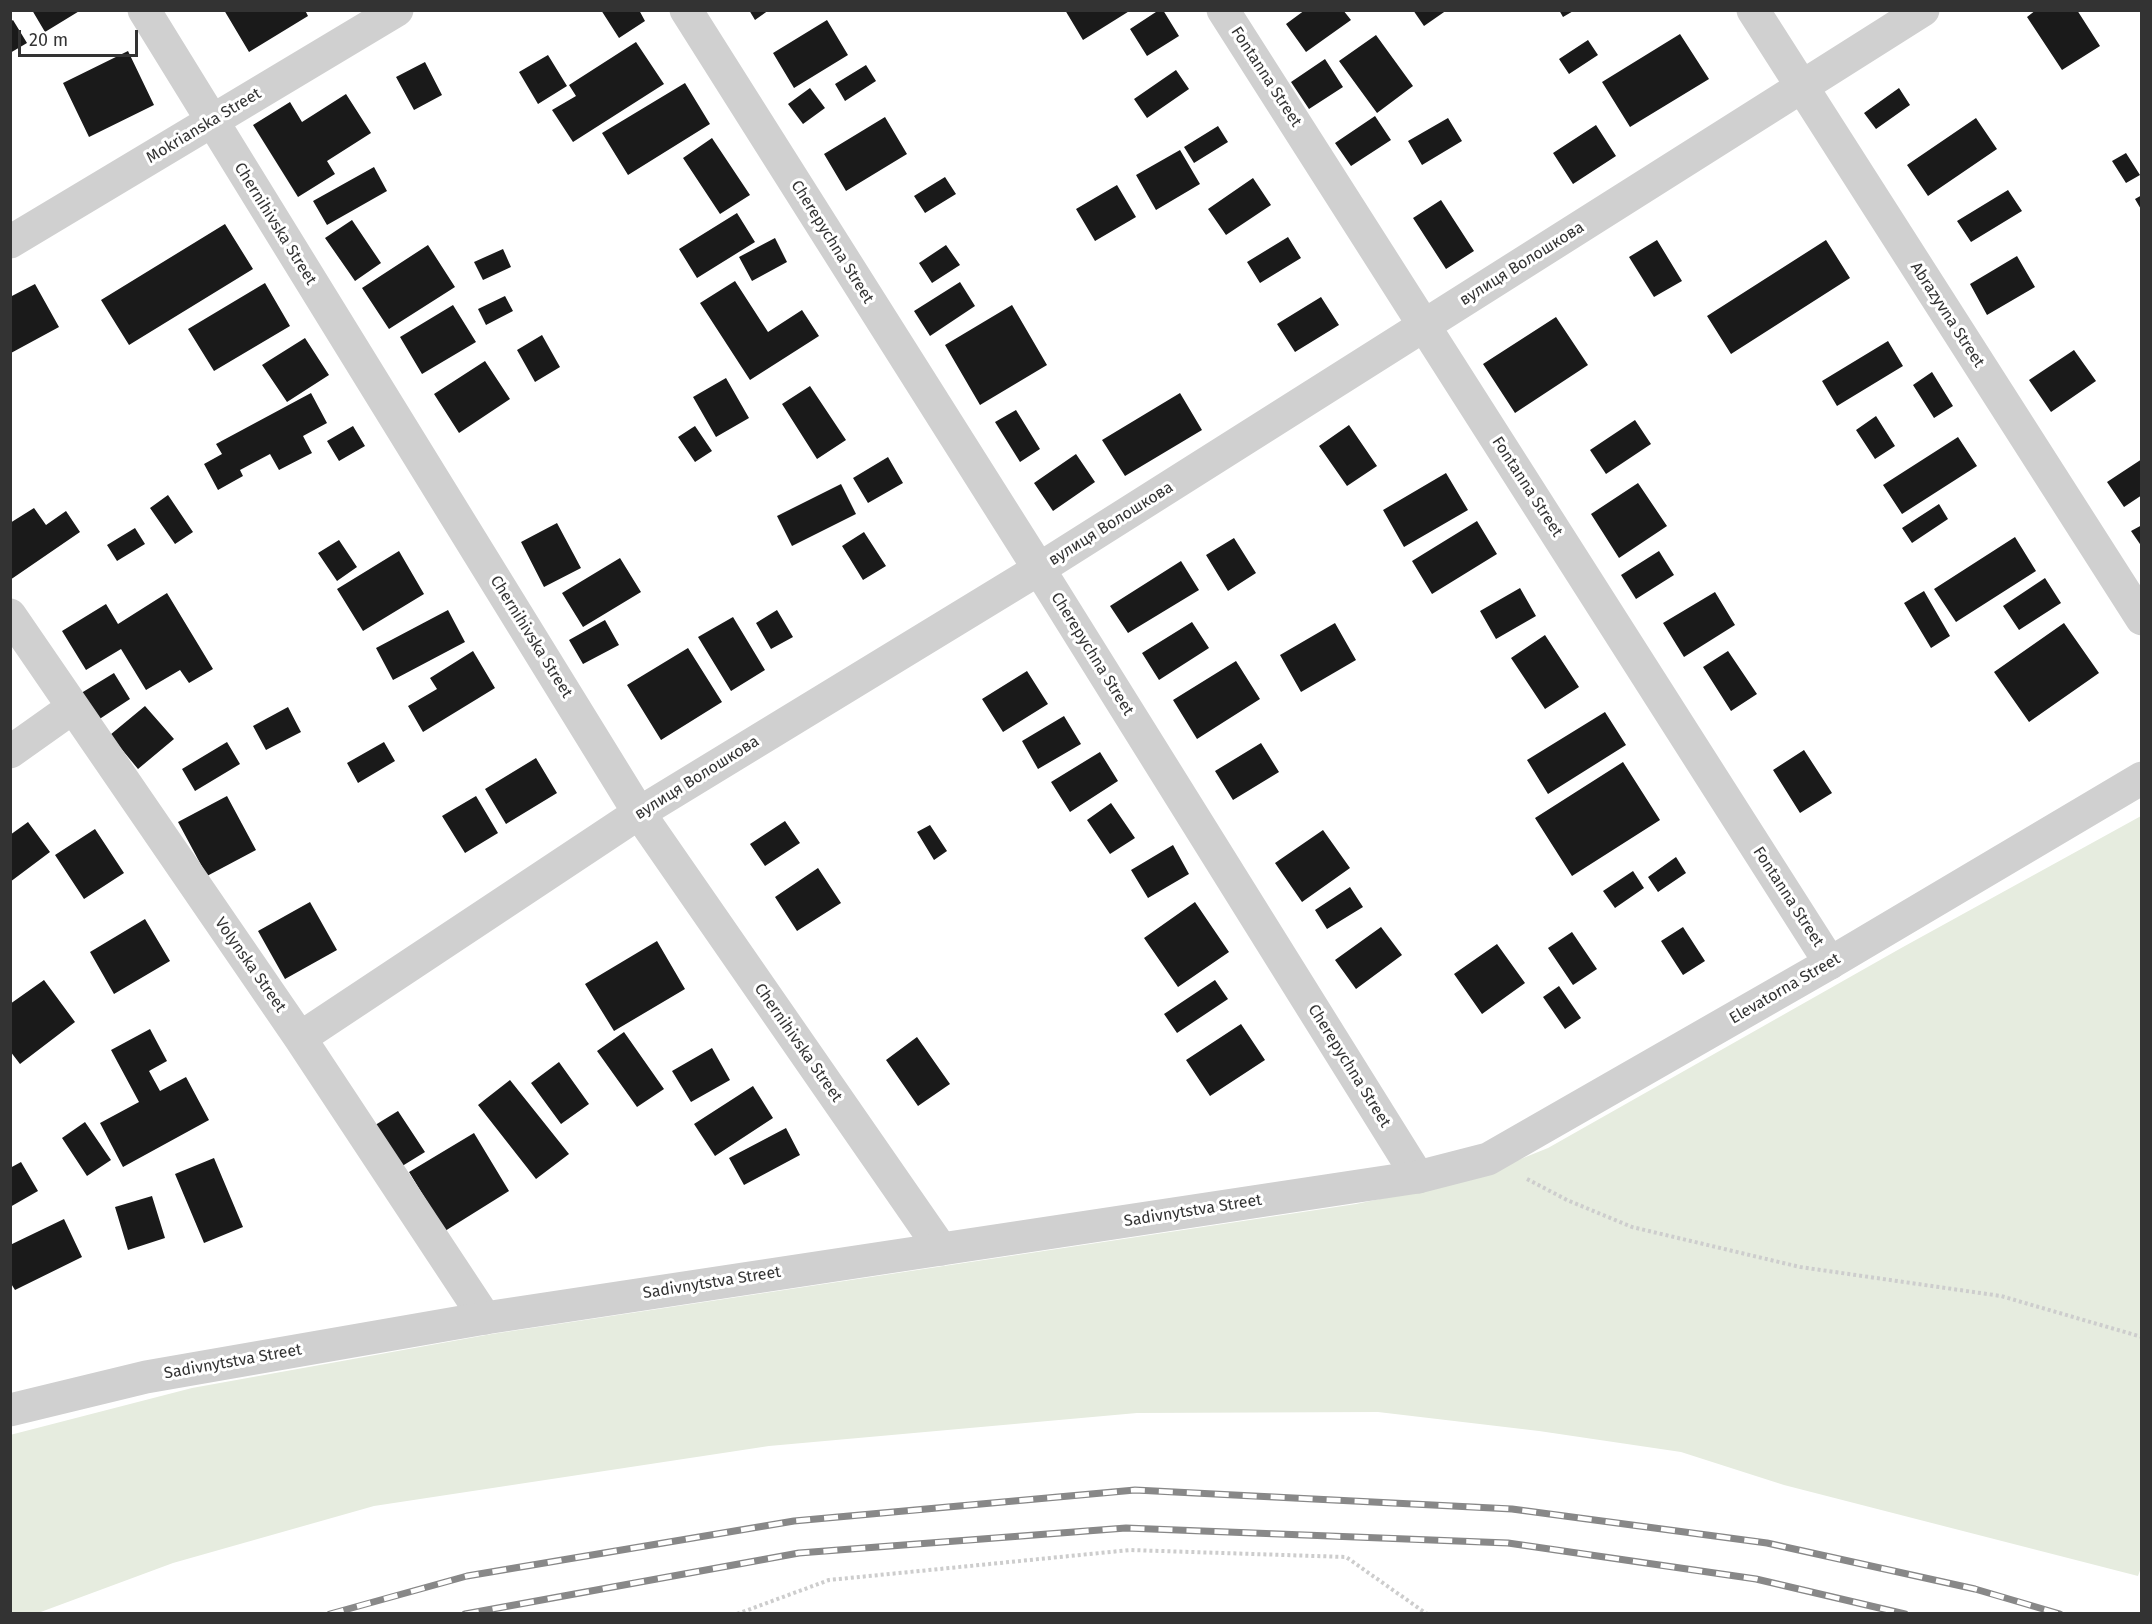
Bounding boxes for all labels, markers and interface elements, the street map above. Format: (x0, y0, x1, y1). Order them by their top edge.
scale bar (21, 18, 141, 56)
street label: Fontanna Street (1226, 23, 1306, 131)
text: 20 m (29, 29, 68, 51)
street label: Mokrianska Street (143, 84, 265, 168)
street label: Chernihivska Street (230, 159, 320, 289)
street label: Cherepychna Street (786, 177, 878, 307)
street label: вулиця Волошкова (1456, 218, 1588, 310)
street label: Abrazyvna Street (1906, 259, 1988, 371)
street label: Fontanna Street (1487, 433, 1567, 541)
street label: вулиця Волошкова (1045, 478, 1177, 570)
street label: Chernihivska Street (486, 572, 576, 702)
street label: Cherepychna Street (1046, 589, 1138, 719)
street label: вулиця Волошкова (631, 732, 763, 824)
street label: Fontanna Street (1748, 843, 1828, 951)
street label: Volynska Street (210, 914, 290, 1016)
street label: Elevatorna Street (1726, 949, 1844, 1029)
street label: Chernihivska Street (750, 980, 846, 1106)
street label: Cherepychna Street (1303, 1001, 1395, 1131)
street label: Sadivnytstva Street (1123, 1191, 1263, 1231)
street label: Sadivnytstva Street (642, 1263, 782, 1303)
street label: Sadivnytstva Street (163, 1340, 303, 1384)

